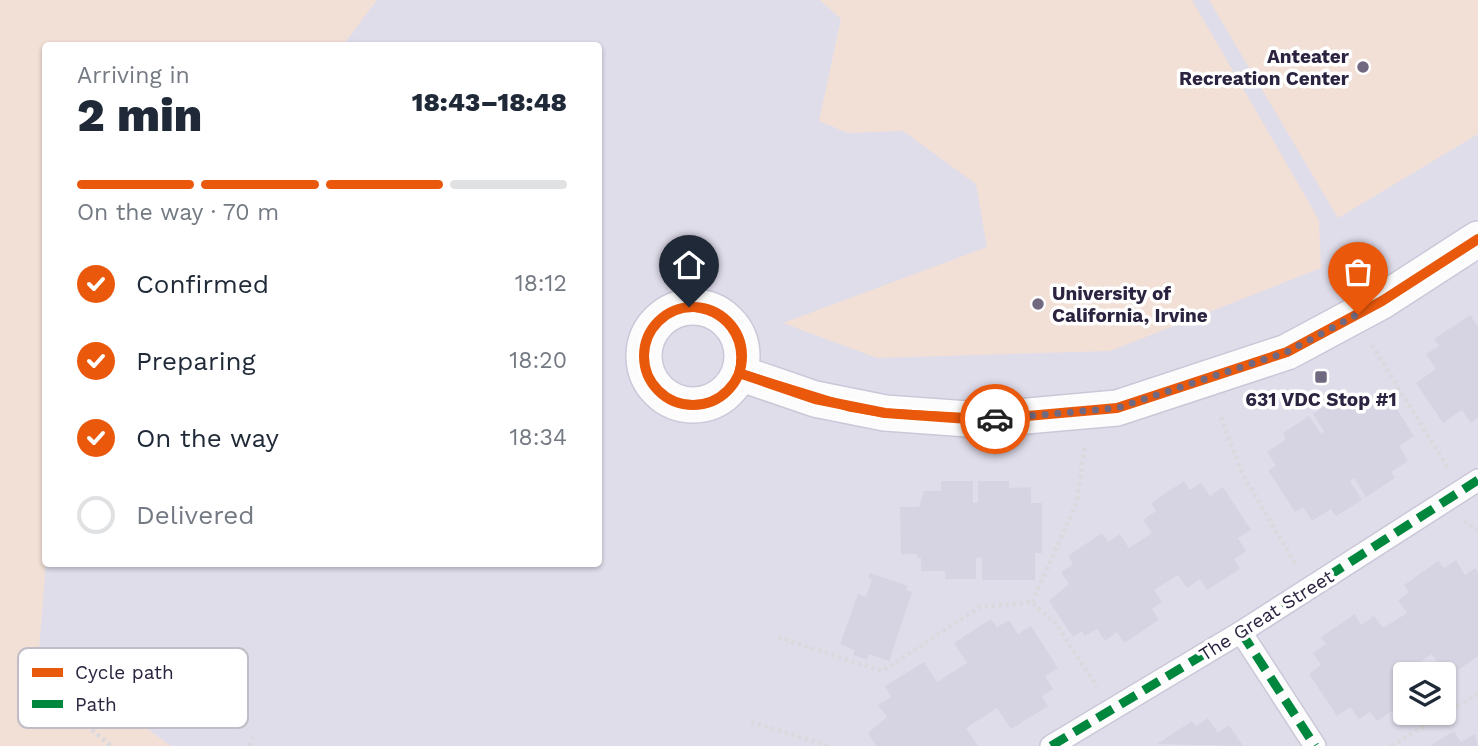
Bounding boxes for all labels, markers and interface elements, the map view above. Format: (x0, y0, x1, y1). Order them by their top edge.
place label: Anteater Recreation Center (1179, 45, 1350, 90)
marker: Anteater Recreation Center (1355, 59, 1371, 75)
text: Arriving in (77, 62, 190, 89)
text: 18:43–18:48 (412, 87, 567, 117)
text: 2 min (77, 88, 202, 142)
text: On the way · 70 m (77, 199, 279, 226)
pin (659, 235, 719, 307)
pin (1328, 242, 1388, 314)
icon: home (670, 246, 708, 284)
icon: bag (1339, 253, 1377, 291)
icon: check (77, 265, 115, 303)
text: Confirmed (136, 269, 269, 299)
text: 18:12 (515, 270, 567, 297)
place label: University of California, Irvine (1052, 282, 1208, 327)
marker: University of California, Irvine (1030, 296, 1046, 312)
icon: check (77, 342, 115, 380)
text: Preparing (136, 346, 256, 376)
text: 18:20 (509, 347, 567, 374)
marker: 631 VDC Stop #1 (1313, 369, 1329, 385)
courier (960, 384, 1030, 454)
place label: 631 VDC Stop #1 (1245, 388, 1397, 411)
icon: car (976, 400, 1014, 438)
icon: check (77, 419, 115, 457)
text: On the way (136, 423, 279, 453)
text: 18:34 (510, 424, 567, 451)
text: Delivered (136, 500, 255, 530)
street label: The Great Street (1195, 565, 1338, 666)
legend (18, 648, 248, 728)
text: Cycle path (75, 661, 174, 684)
map controls (1393, 662, 1456, 725)
button: layers (1393, 662, 1456, 725)
text: Path (75, 693, 117, 716)

